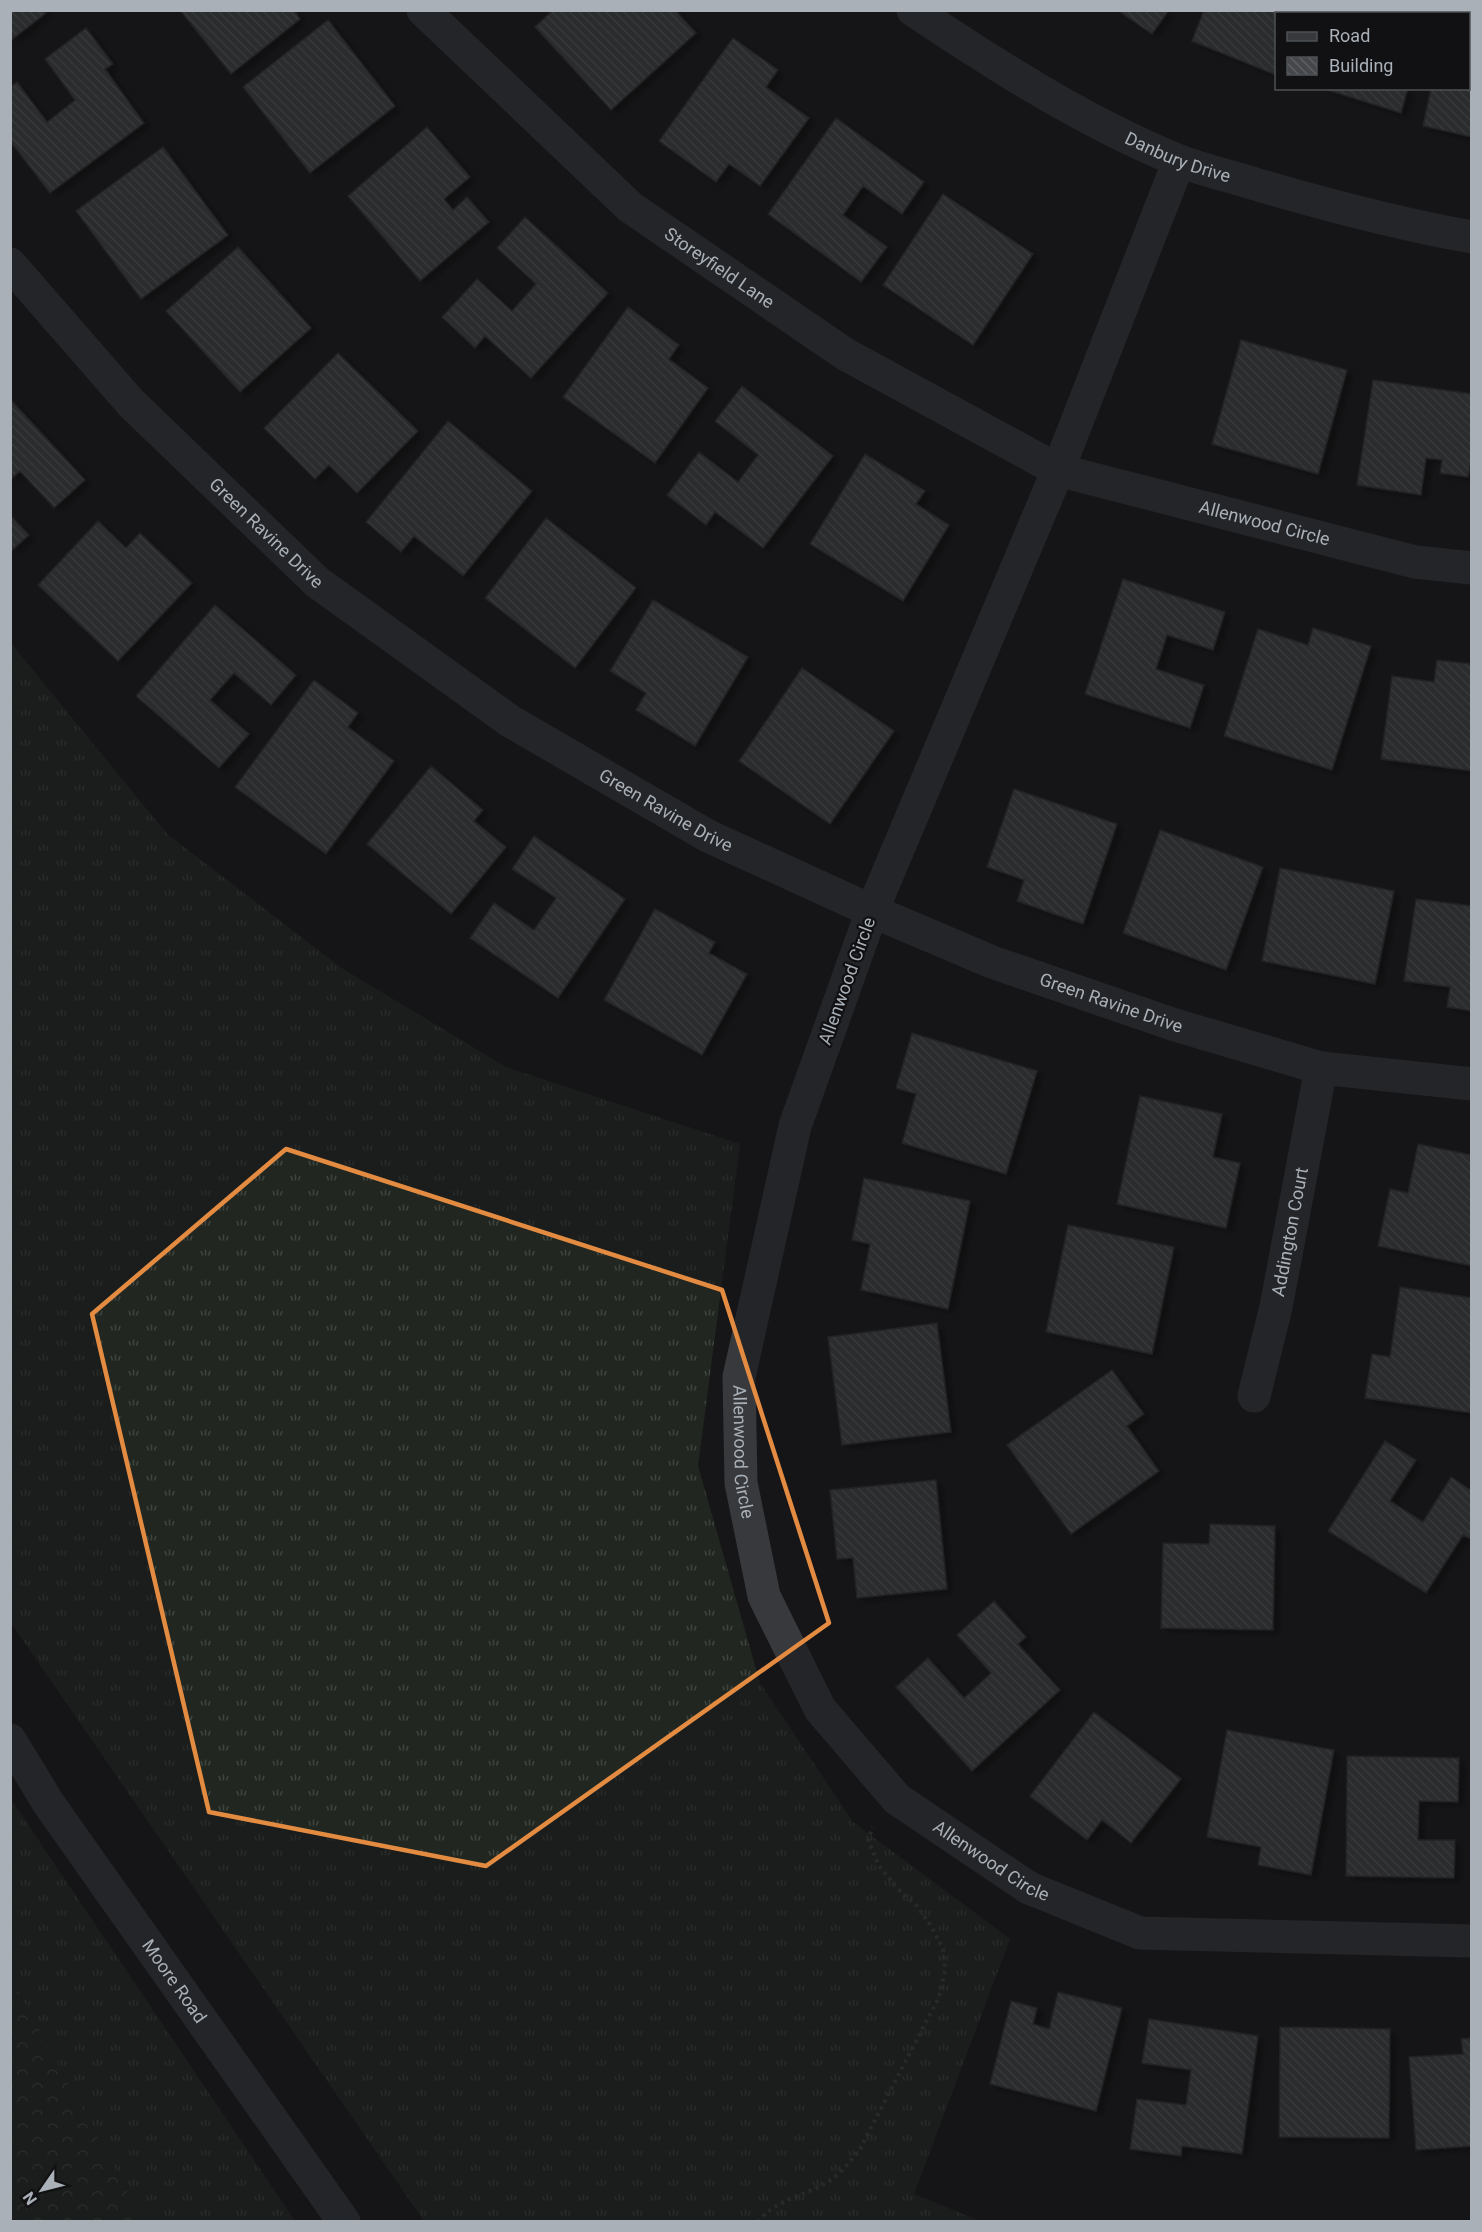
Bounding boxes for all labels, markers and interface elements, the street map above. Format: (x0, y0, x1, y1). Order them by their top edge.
legend (1275, 12, 1470, 90)
text: Road (1329, 25, 1370, 46)
text: Building (1329, 55, 1393, 76)
street label: Danbury Drive (1122, 127, 1233, 186)
street label: Storeyfield Lane (661, 223, 778, 313)
street label: Green Ravine Drive (205, 473, 328, 592)
street label: Allenwood Circle (1197, 496, 1332, 550)
street label: Green Ravine Drive (596, 764, 736, 856)
street label: Allenwood Circle (814, 914, 879, 1047)
street label: Green Ravine Drive (1037, 968, 1185, 1037)
street label: Addington Court (1267, 1165, 1312, 1298)
street label: Allenwood Circle (729, 1385, 759, 1520)
street label: Allenwood Circle (930, 1816, 1053, 1905)
street label: Moore Road (138, 1935, 211, 2027)
north arrow (12, 2160, 72, 2220)
text: N (19, 2188, 41, 2208)

